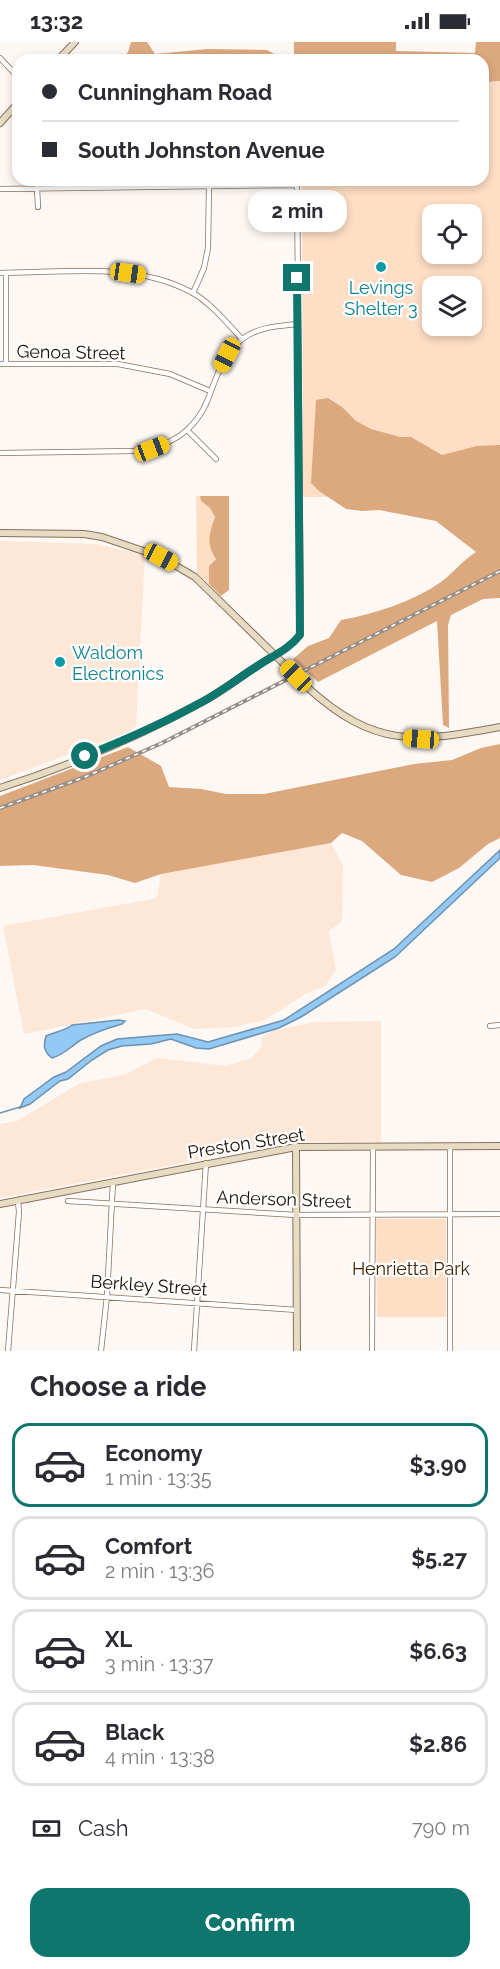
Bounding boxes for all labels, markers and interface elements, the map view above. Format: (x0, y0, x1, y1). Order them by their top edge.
text: 13:32 (30, 8, 83, 34)
text: Cunningham Road (78, 79, 272, 105)
text: South Johnston Avenue (78, 137, 325, 163)
callout: 2 min (248, 191, 346, 233)
text: 2 min (272, 199, 323, 223)
map controls (422, 204, 482, 336)
button: locate (422, 204, 482, 264)
marker: Levings Shelter 3 (374, 260, 388, 274)
car (109, 262, 147, 284)
route end (283, 264, 310, 291)
button: layers (422, 276, 482, 336)
place label: Levings Shelter 3 (344, 277, 418, 319)
car (211, 335, 243, 375)
street label: Genoa Street (16, 341, 126, 363)
car (132, 434, 172, 464)
car (141, 541, 181, 573)
place label: Waldom Electronics (72, 642, 164, 684)
marker: Waldom Electronics (53, 655, 67, 669)
car (277, 657, 315, 695)
car (402, 729, 440, 749)
route start (71, 742, 98, 769)
street label: Preston Street (186, 1123, 306, 1163)
street label: Anderson Street (216, 1186, 352, 1212)
park label: Henrietta Park (352, 1258, 471, 1279)
street label: Berkley Street (90, 1270, 208, 1300)
text: Choose a ride (30, 1371, 206, 1402)
icon: car (33, 1438, 87, 1492)
text: Economy (105, 1440, 203, 1466)
text: $3.90 (409, 1452, 467, 1478)
text: 1 min · 13:35 (105, 1466, 212, 1490)
icon: car (33, 1531, 87, 1585)
text: Comfort (105, 1533, 192, 1559)
text: $5.27 (411, 1545, 467, 1571)
text: 2 min · 13:36 (105, 1559, 215, 1583)
icon: car (33, 1624, 87, 1678)
text: XL (105, 1626, 132, 1652)
text: $6.63 (409, 1638, 467, 1664)
text: 3 min · 13:37 (105, 1652, 213, 1676)
icon: car (33, 1717, 87, 1771)
text: Black (105, 1719, 164, 1745)
text: $2.86 (409, 1731, 467, 1757)
text: 4 min · 13:38 (105, 1745, 215, 1769)
icon: cash (30, 1812, 63, 1845)
text: Cash (78, 1815, 129, 1841)
text: 790 m (412, 1816, 470, 1840)
button: Confirm (30, 1888, 470, 1957)

